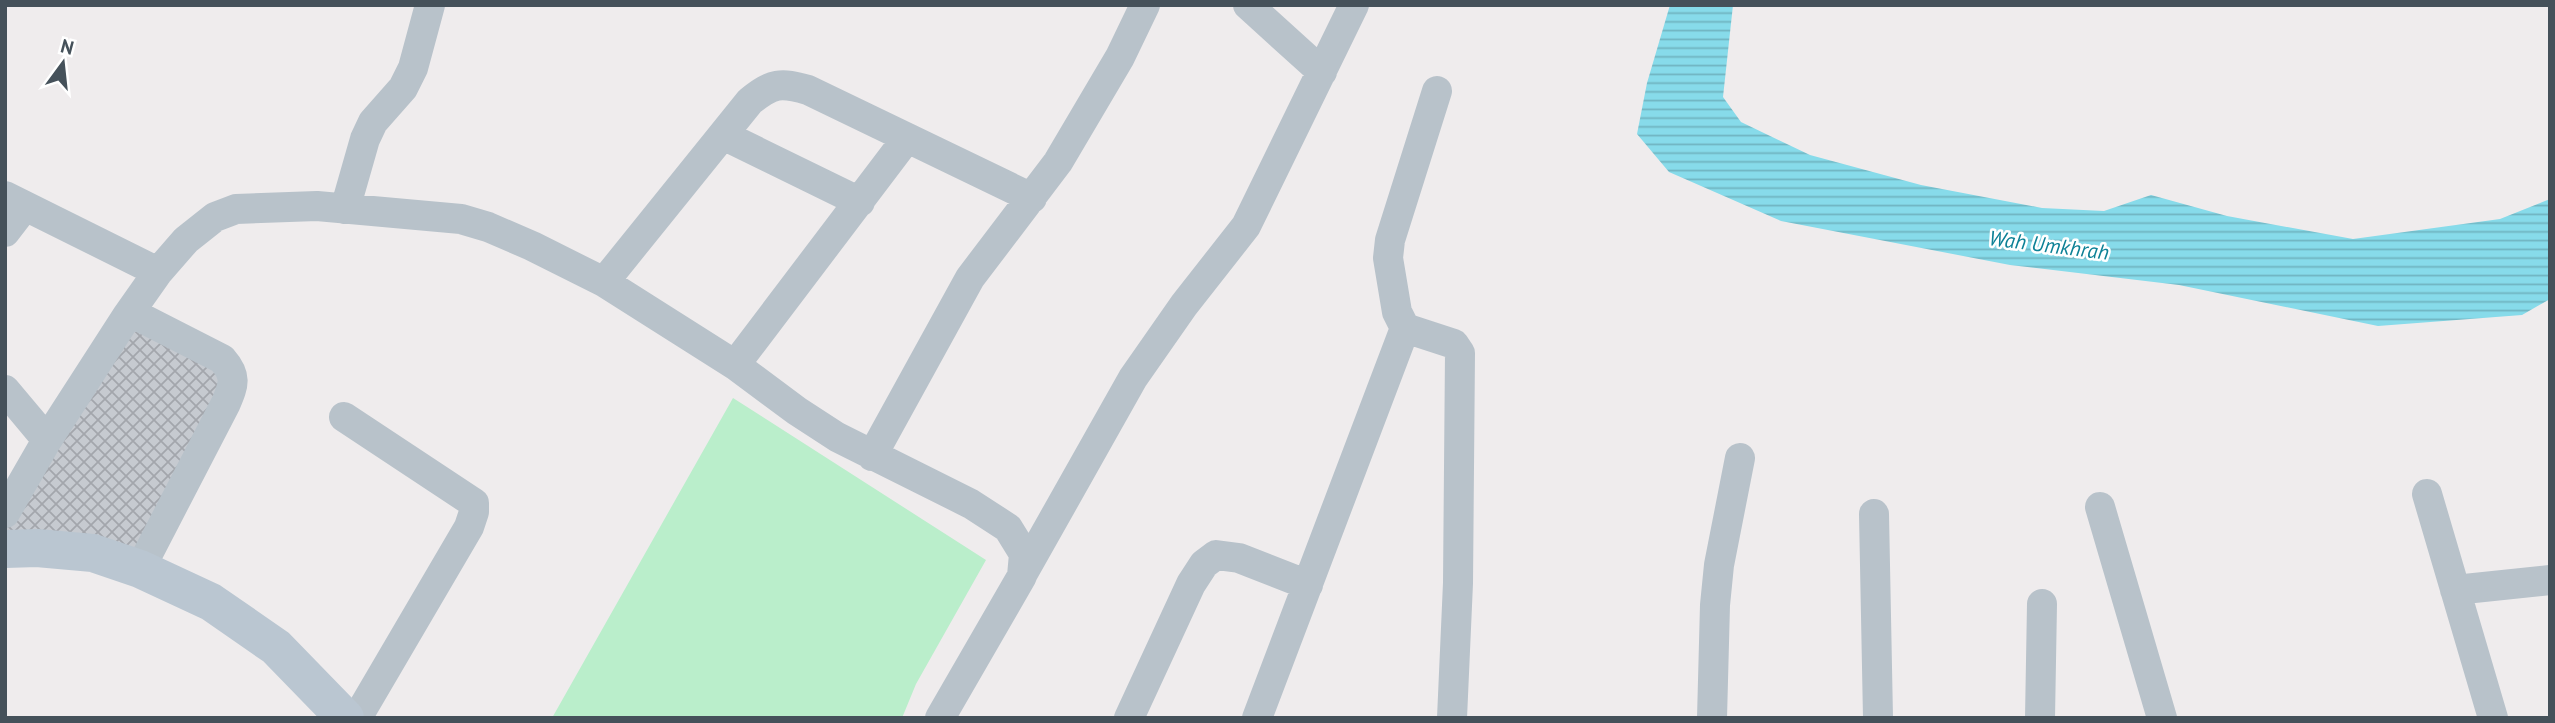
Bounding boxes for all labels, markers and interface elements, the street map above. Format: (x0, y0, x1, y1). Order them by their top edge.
north arrow (28, 28, 98, 98)
text: N (58, 33, 77, 60)
water label: Wah Umkhrah (1987, 224, 2111, 266)

